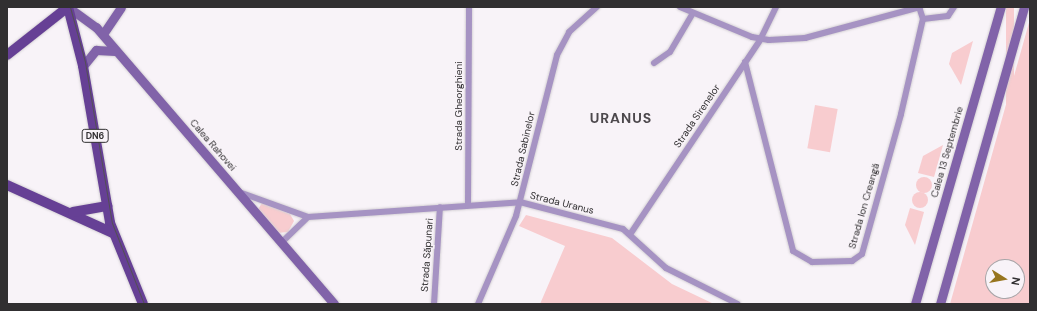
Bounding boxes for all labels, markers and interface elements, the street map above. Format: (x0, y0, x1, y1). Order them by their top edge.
street label: Strada Gheorghieni (453, 61, 465, 151)
street label: Strada Sirenelor (671, 82, 723, 150)
street label: Calea 13 Septembrie (928, 105, 966, 199)
street label: Strada Sabinelor (509, 110, 537, 188)
district label: URANUS (590, 110, 652, 126)
street label: Calea Rahovei (187, 117, 239, 173)
road number: DN6 (81, 129, 109, 143)
street label: Strada Ion Creangă (846, 162, 882, 250)
street label: Strada Uranus (529, 189, 595, 217)
street label: Strada Săpunari (418, 218, 436, 292)
north arrow (985, 259, 1025, 299)
text: N (1008, 276, 1023, 286)

